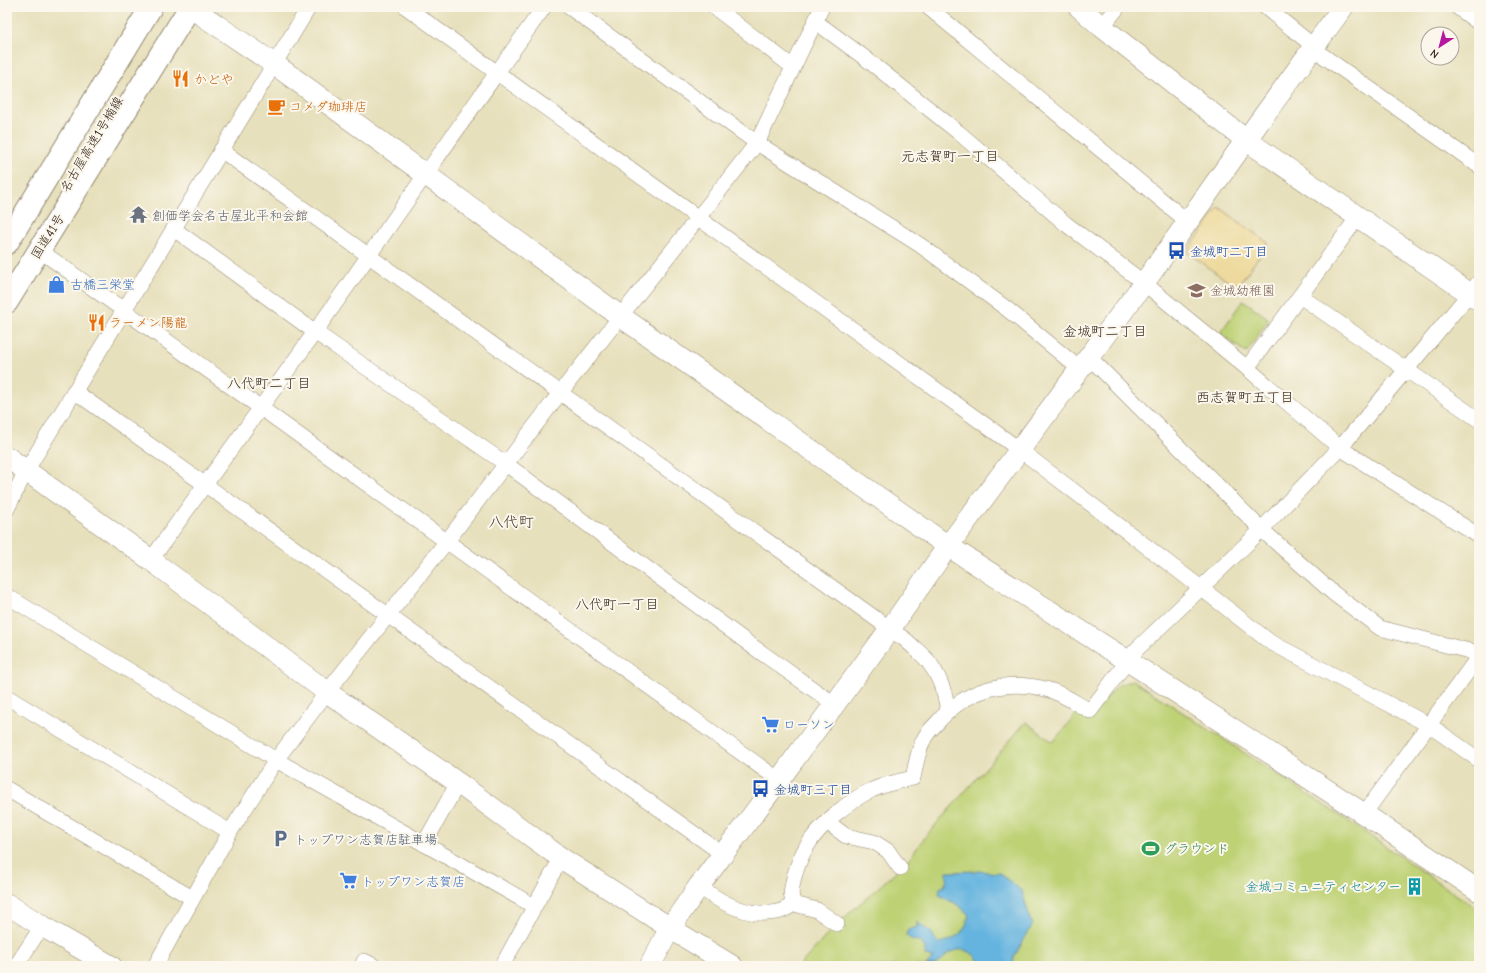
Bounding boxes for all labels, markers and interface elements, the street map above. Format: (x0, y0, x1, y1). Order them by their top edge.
north arrow (1420, 26, 1460, 66)
text: N (1428, 46, 1441, 61)
restaurant icon: かどや (171, 69, 191, 89)
place label: かどや (194, 72, 234, 87)
street label: 名古屋高速1号楠線 (57, 93, 126, 195)
cafe icon: コメダ珈琲店 (266, 96, 286, 116)
place label: コメダ珈琲店 (289, 99, 367, 114)
district label: 元志賀町一丁目 (901, 148, 999, 165)
temple icon: 創価学会名古屋北平和会館 (129, 205, 149, 225)
place label: 創価学会名古屋北平和会館 (152, 208, 308, 223)
street label: 国道41号 (28, 211, 67, 262)
bus stop icon: 金城町二丁目 (1167, 241, 1187, 261)
place label: 金城町二丁目 (1190, 244, 1268, 259)
shop icon: 古橋三栄堂 (47, 274, 67, 294)
place label: 古橋三栄堂 (70, 277, 135, 292)
school or university icon: 金城幼稚園 (1187, 280, 1207, 300)
place label: 金城幼稚園 (1210, 283, 1275, 298)
restaurant icon: ラーメン陽龍 (86, 312, 106, 332)
place label: ラーメン陽龍 (109, 315, 187, 330)
district label: 金城町二丁目 (1063, 323, 1147, 340)
district label: 八代町二丁目 (227, 375, 311, 392)
district label: 西志賀町五丁目 (1196, 389, 1294, 406)
district label: 八代町 (488, 513, 534, 531)
district label: 八代町一丁目 (575, 596, 659, 613)
supermarket icon: ローソン (760, 714, 780, 734)
place label: ローソン (783, 717, 835, 732)
bus stop icon: 金城町三丁目 (751, 779, 771, 799)
place label: 金城町三丁目 (774, 782, 852, 797)
parking icon: トップワン志賀店駐車場 (271, 829, 291, 849)
place label: トップワン志賀店駐車場 (294, 832, 437, 847)
sports icon: グラウンド (1141, 838, 1161, 858)
place label: グラウンド (1164, 841, 1229, 856)
supermarket icon: トップワン志賀店 (338, 871, 358, 891)
place label: トップワン志賀店 (361, 874, 465, 889)
building icon: 金城コミュニティセンター (1404, 876, 1424, 896)
place label: 金城コミュニティセンター (1246, 879, 1401, 894)

